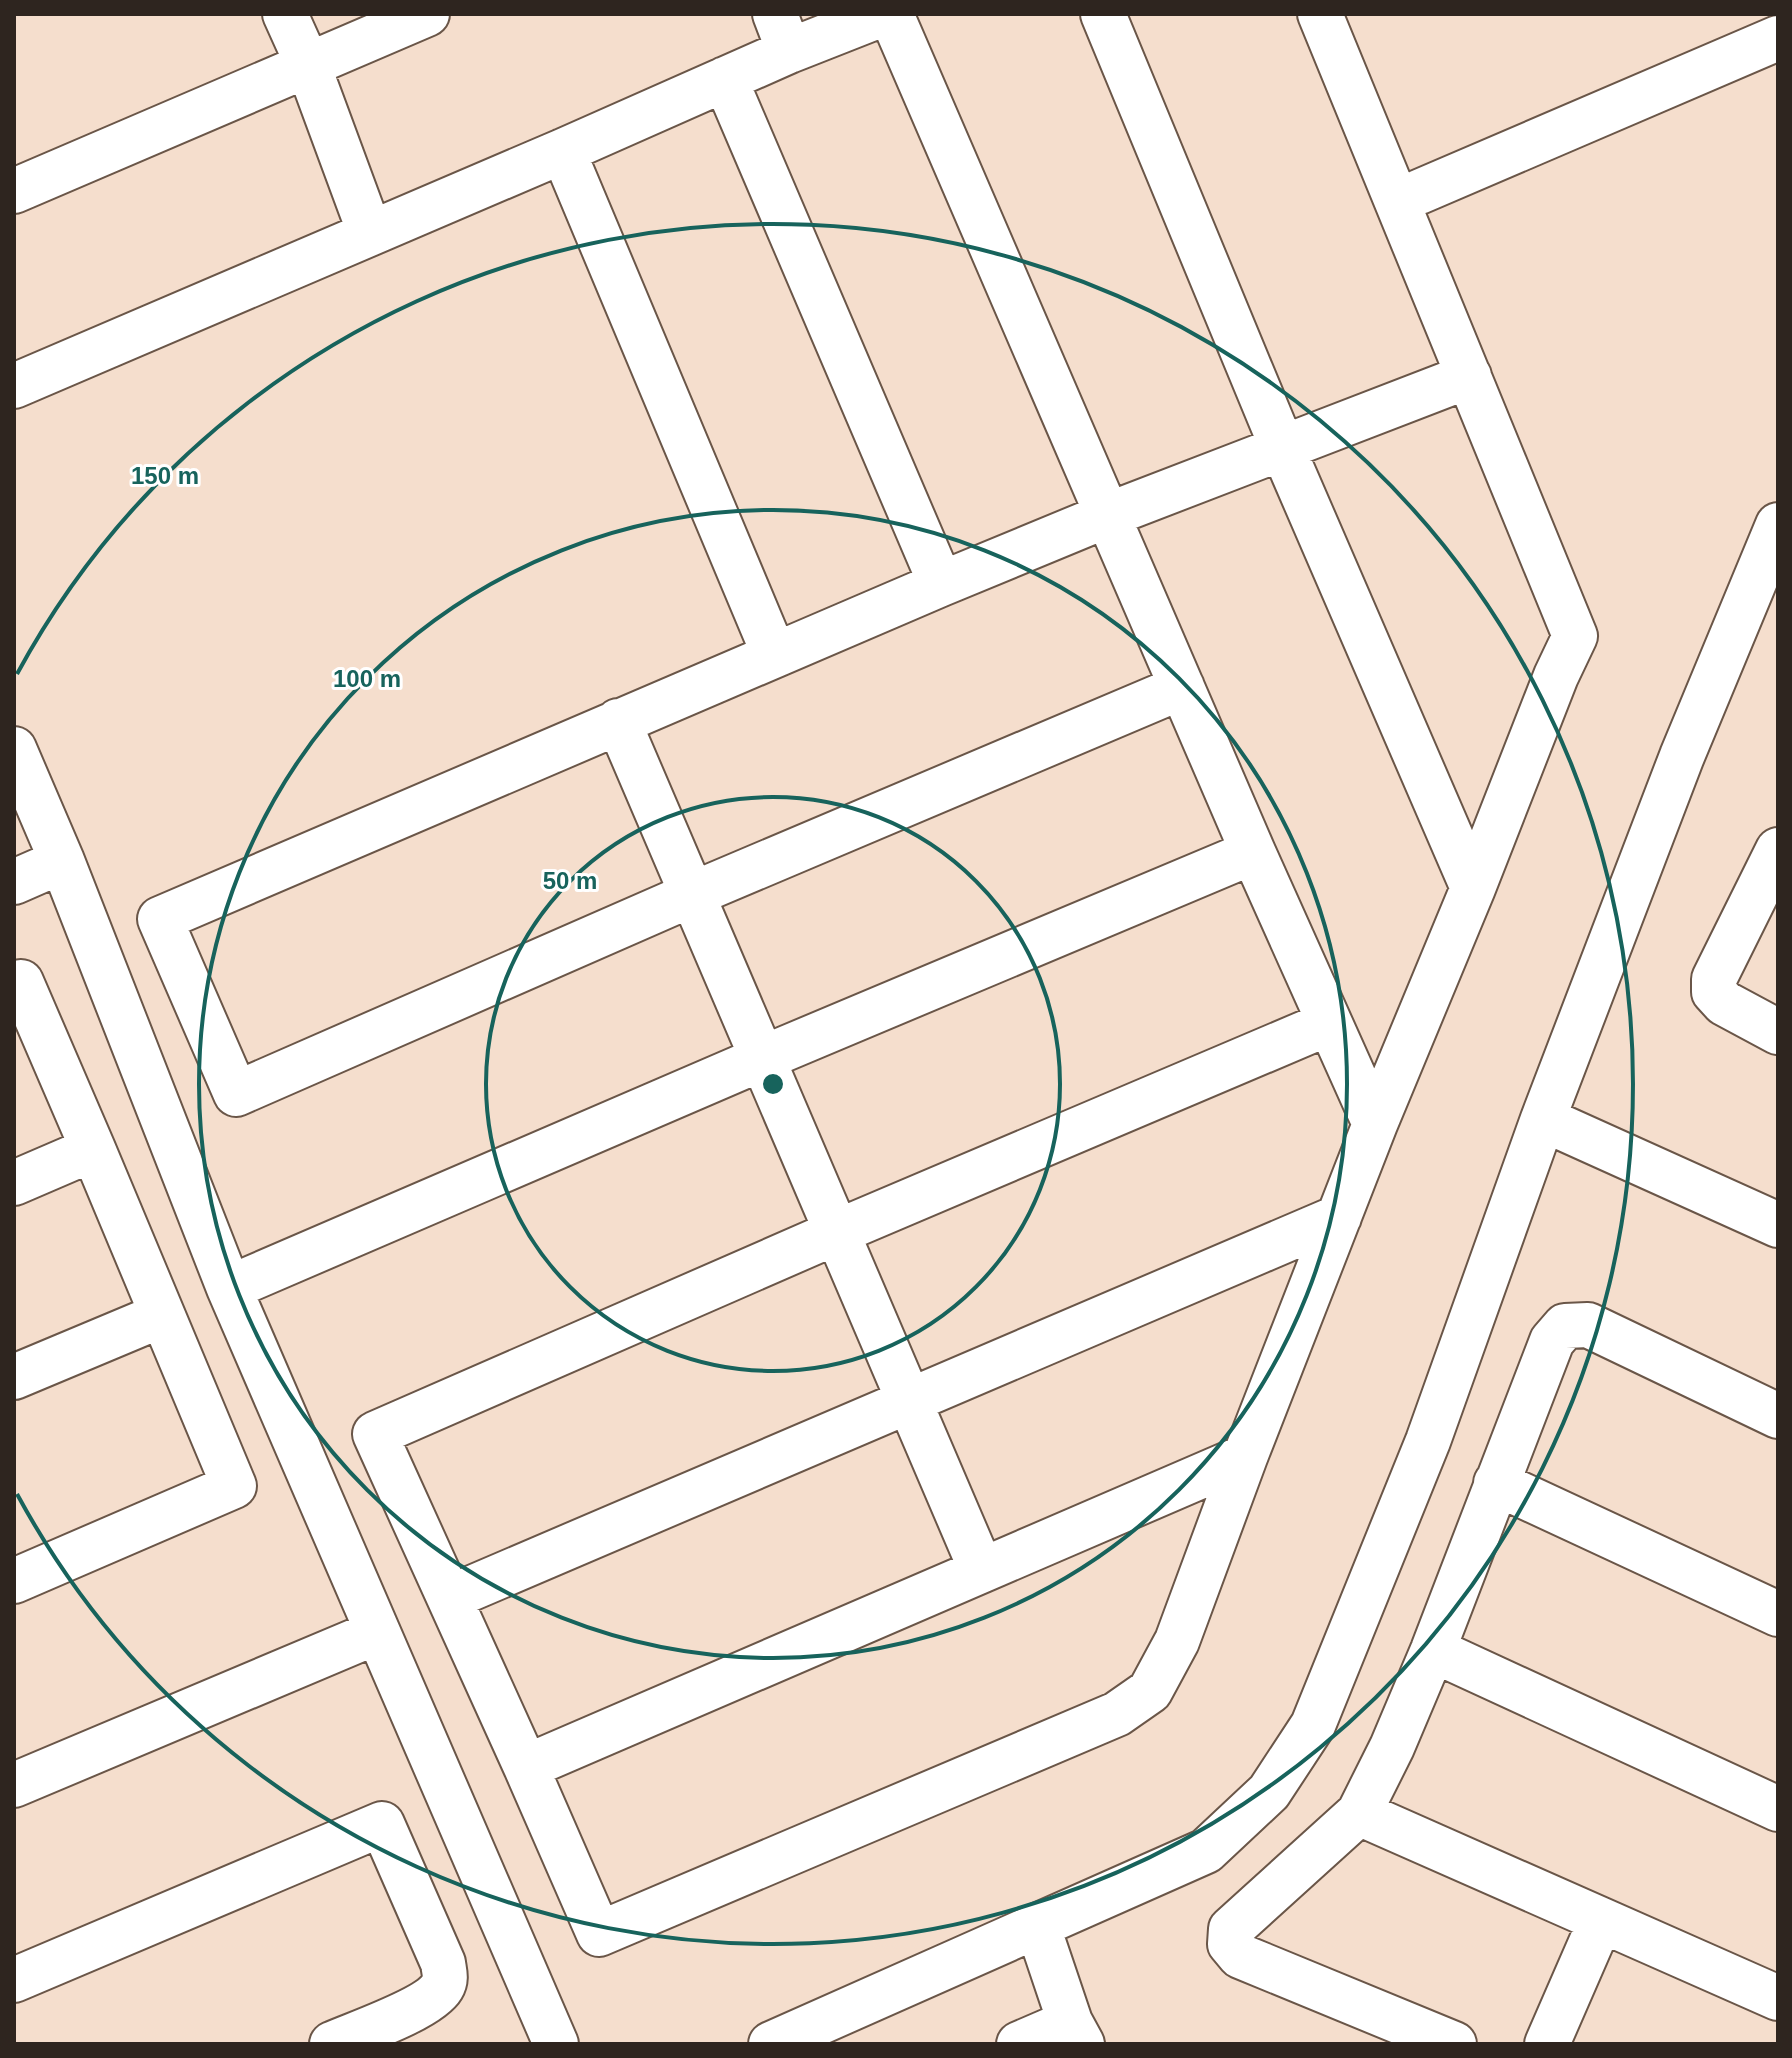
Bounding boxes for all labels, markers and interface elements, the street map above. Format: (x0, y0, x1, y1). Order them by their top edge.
text: 150 m (131, 462, 199, 489)
text: 100 m (333, 665, 401, 692)
text: 50 m (543, 867, 597, 894)
centre of rings (759, 1070, 787, 1098)

